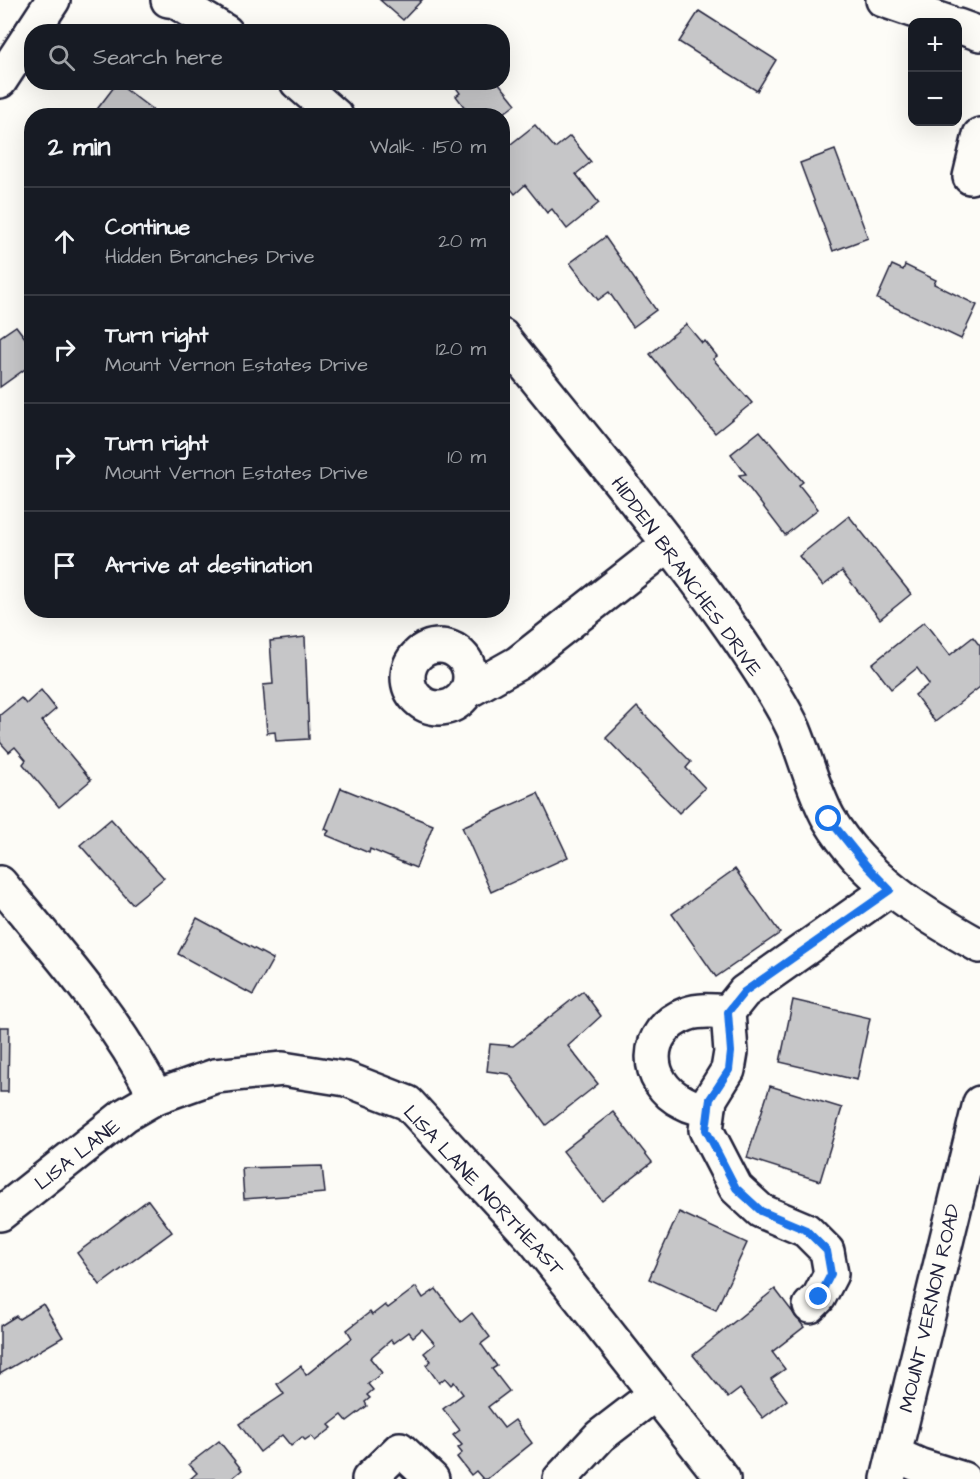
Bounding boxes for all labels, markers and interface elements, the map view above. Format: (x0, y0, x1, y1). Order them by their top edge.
map controls (908, 18, 962, 126)
button: + (908, 18, 962, 72)
search box (24, 24, 510, 90)
icon: search (45, 41, 78, 74)
text: Search here (93, 42, 223, 73)
button: − (908, 72, 962, 126)
text: 2 min (48, 129, 110, 165)
text: Walk · 150 m (370, 133, 486, 161)
text: Continue (105, 212, 190, 243)
icon: ahead (48, 225, 81, 258)
text: 20 m (438, 227, 486, 255)
text: Hidden Branches Drive (105, 243, 315, 271)
text: Turn right (105, 320, 208, 351)
icon: right (48, 333, 81, 366)
text: 120 m (436, 335, 486, 363)
text: Mount Vernon Estates Drive (105, 351, 368, 379)
text: Turn right (105, 428, 208, 459)
icon: right (48, 441, 81, 474)
text: 10 m (447, 443, 486, 471)
text: Mount Vernon Estates Drive (105, 459, 368, 487)
street label: HIDDEN BRANCHES DRIVE (604, 471, 768, 682)
icon: arrive (48, 549, 81, 582)
text: Arrive at destination (105, 550, 312, 581)
route start (815, 805, 841, 831)
street label: LISA LANE NORTHEAST (397, 1099, 570, 1283)
street label: LISA LANE (29, 1112, 126, 1197)
street label: MOUNT VERNON ROAD (892, 1201, 968, 1415)
route end (805, 1283, 831, 1309)

